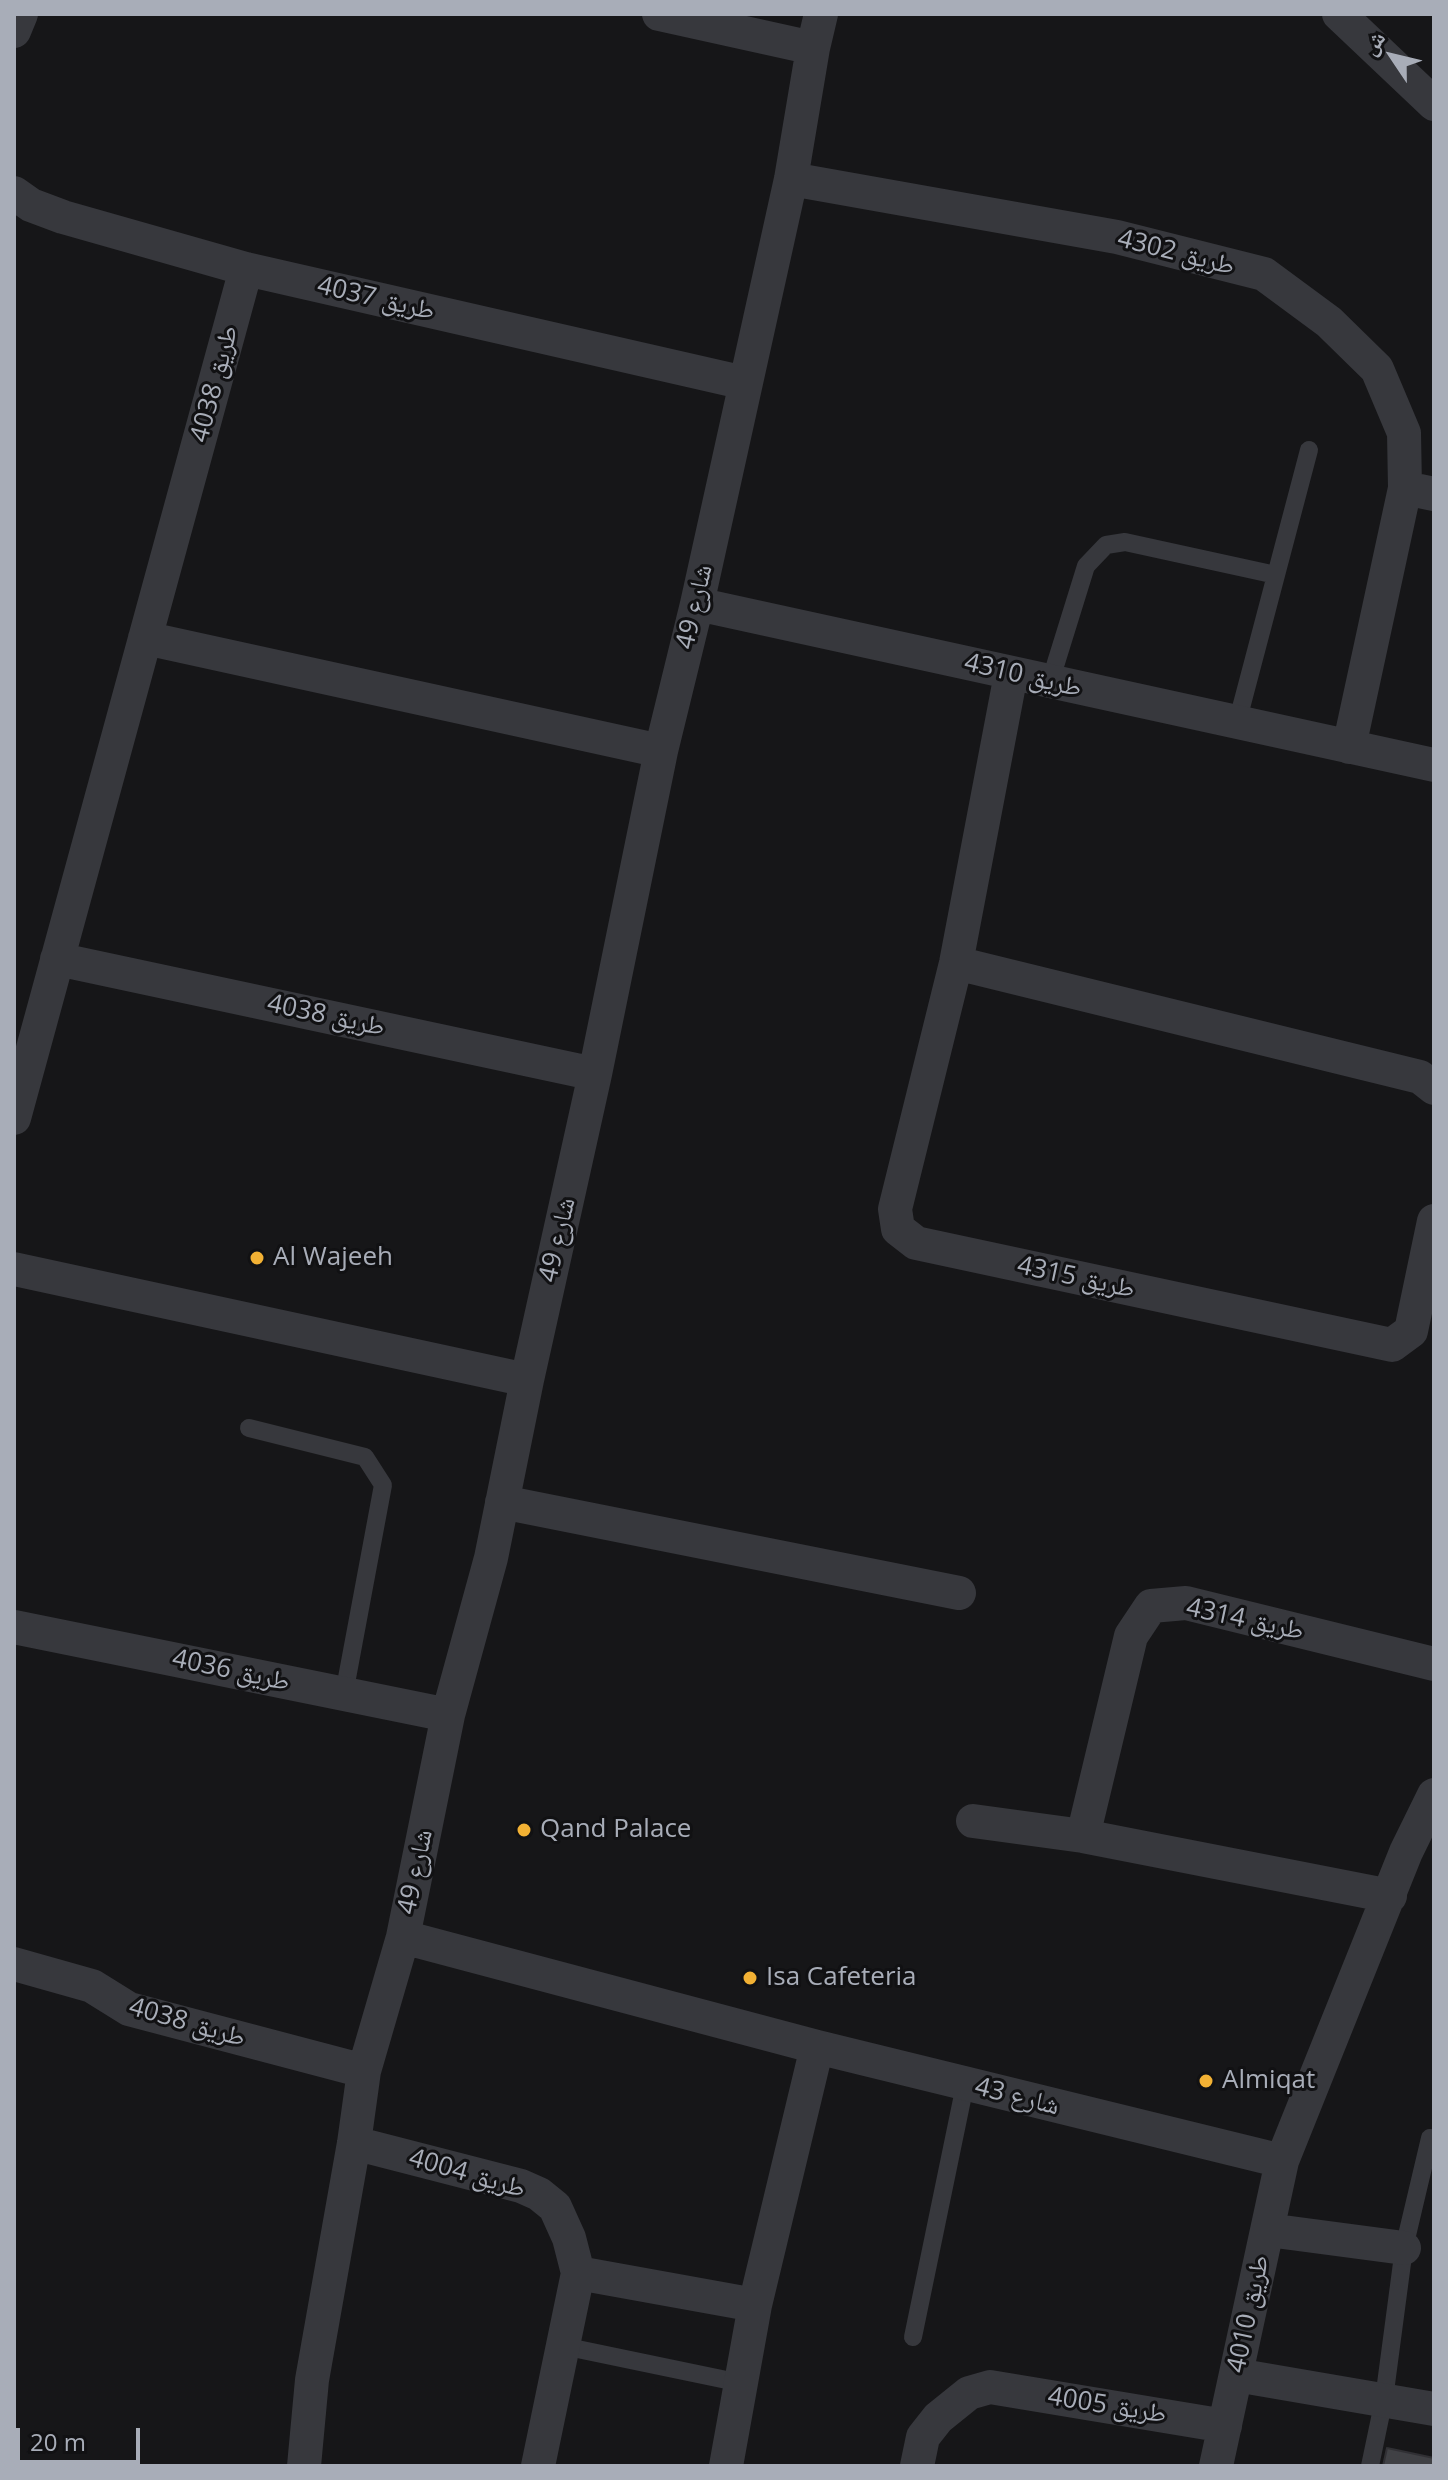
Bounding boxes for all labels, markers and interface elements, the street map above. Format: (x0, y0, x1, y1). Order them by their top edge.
north arrow (1352, 16, 1432, 96)
text: ش (1353, 24, 1391, 60)
street label: طريق 4302 (1114, 223, 1238, 283)
street label: طريق 4037 (314, 270, 438, 328)
street label: طريق 4038 (184, 322, 246, 446)
street label: شارع 49 (670, 562, 720, 652)
street label: طريق 4310 (961, 647, 1085, 705)
street label: طريق 4038 (264, 988, 388, 1044)
street label: شارع 49 (533, 1195, 583, 1285)
place label: Al Wajeeh (273, 1242, 393, 1274)
marker: Al Wajeeh (248, 1249, 266, 1267)
street label: طريق 4315 (1014, 1250, 1138, 1306)
street label: طريق 4314 (1183, 1592, 1307, 1648)
street label: طريق 4036 (169, 1643, 293, 1699)
place label: Qand Palace (540, 1814, 691, 1846)
marker: Qand Palace (515, 1821, 533, 1839)
street label: شارع 49 (392, 1827, 440, 1917)
place label: Isa Cafeteria (766, 1962, 917, 1994)
marker: Isa Cafeteria (741, 1969, 759, 1987)
street label: طريق 4038 (125, 1992, 249, 2054)
place label: Almiqat (1222, 2065, 1315, 2097)
street label: شارع 43 (972, 2071, 1062, 2123)
marker: Almiqat (1197, 2072, 1215, 2090)
street label: طريق 4004 (405, 2143, 529, 2205)
street label: طريق 4010 (1221, 2252, 1277, 2376)
street label: طريق 4005 (1046, 2381, 1168, 2431)
scale bar (20, 2412, 144, 2462)
text: 20 m (30, 2425, 86, 2458)

